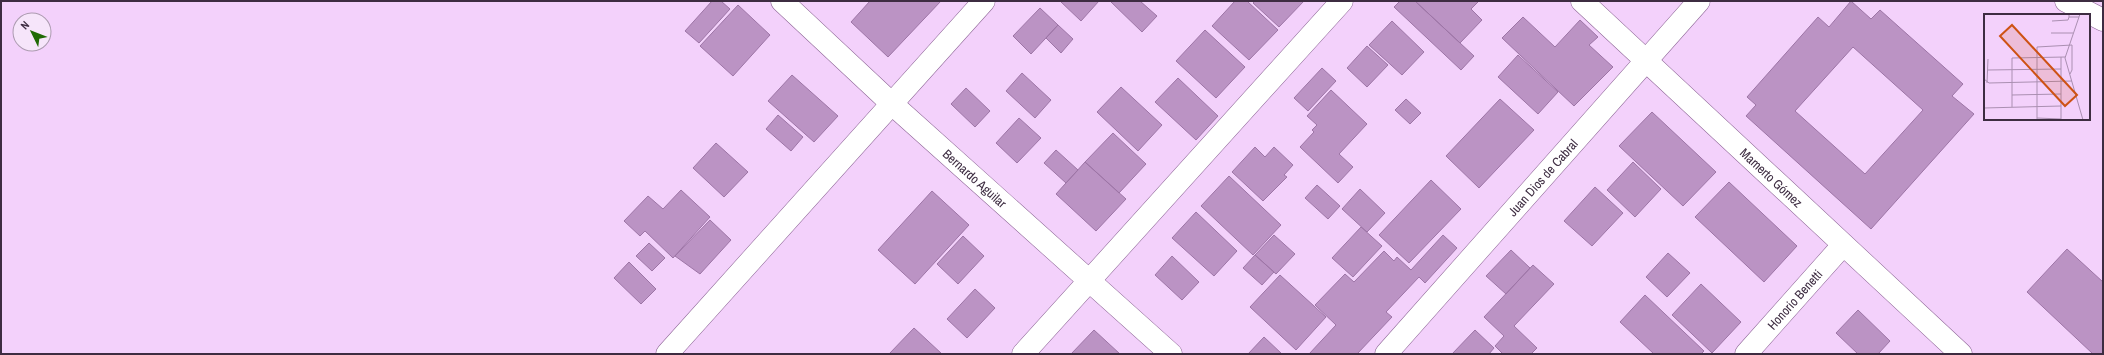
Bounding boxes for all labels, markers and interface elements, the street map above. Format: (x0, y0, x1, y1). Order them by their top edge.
north arrow (12, 12, 52, 52)
inset map (1984, 14, 2090, 120)
text: N (17, 18, 32, 32)
street label: Juan Dios de Cabral (1504, 135, 1581, 219)
street label: Mamerto Gómez (1737, 144, 1806, 211)
street label: Bernardo Aguilar (939, 145, 1011, 212)
street label: Honorio Benetti (1763, 266, 1826, 333)

